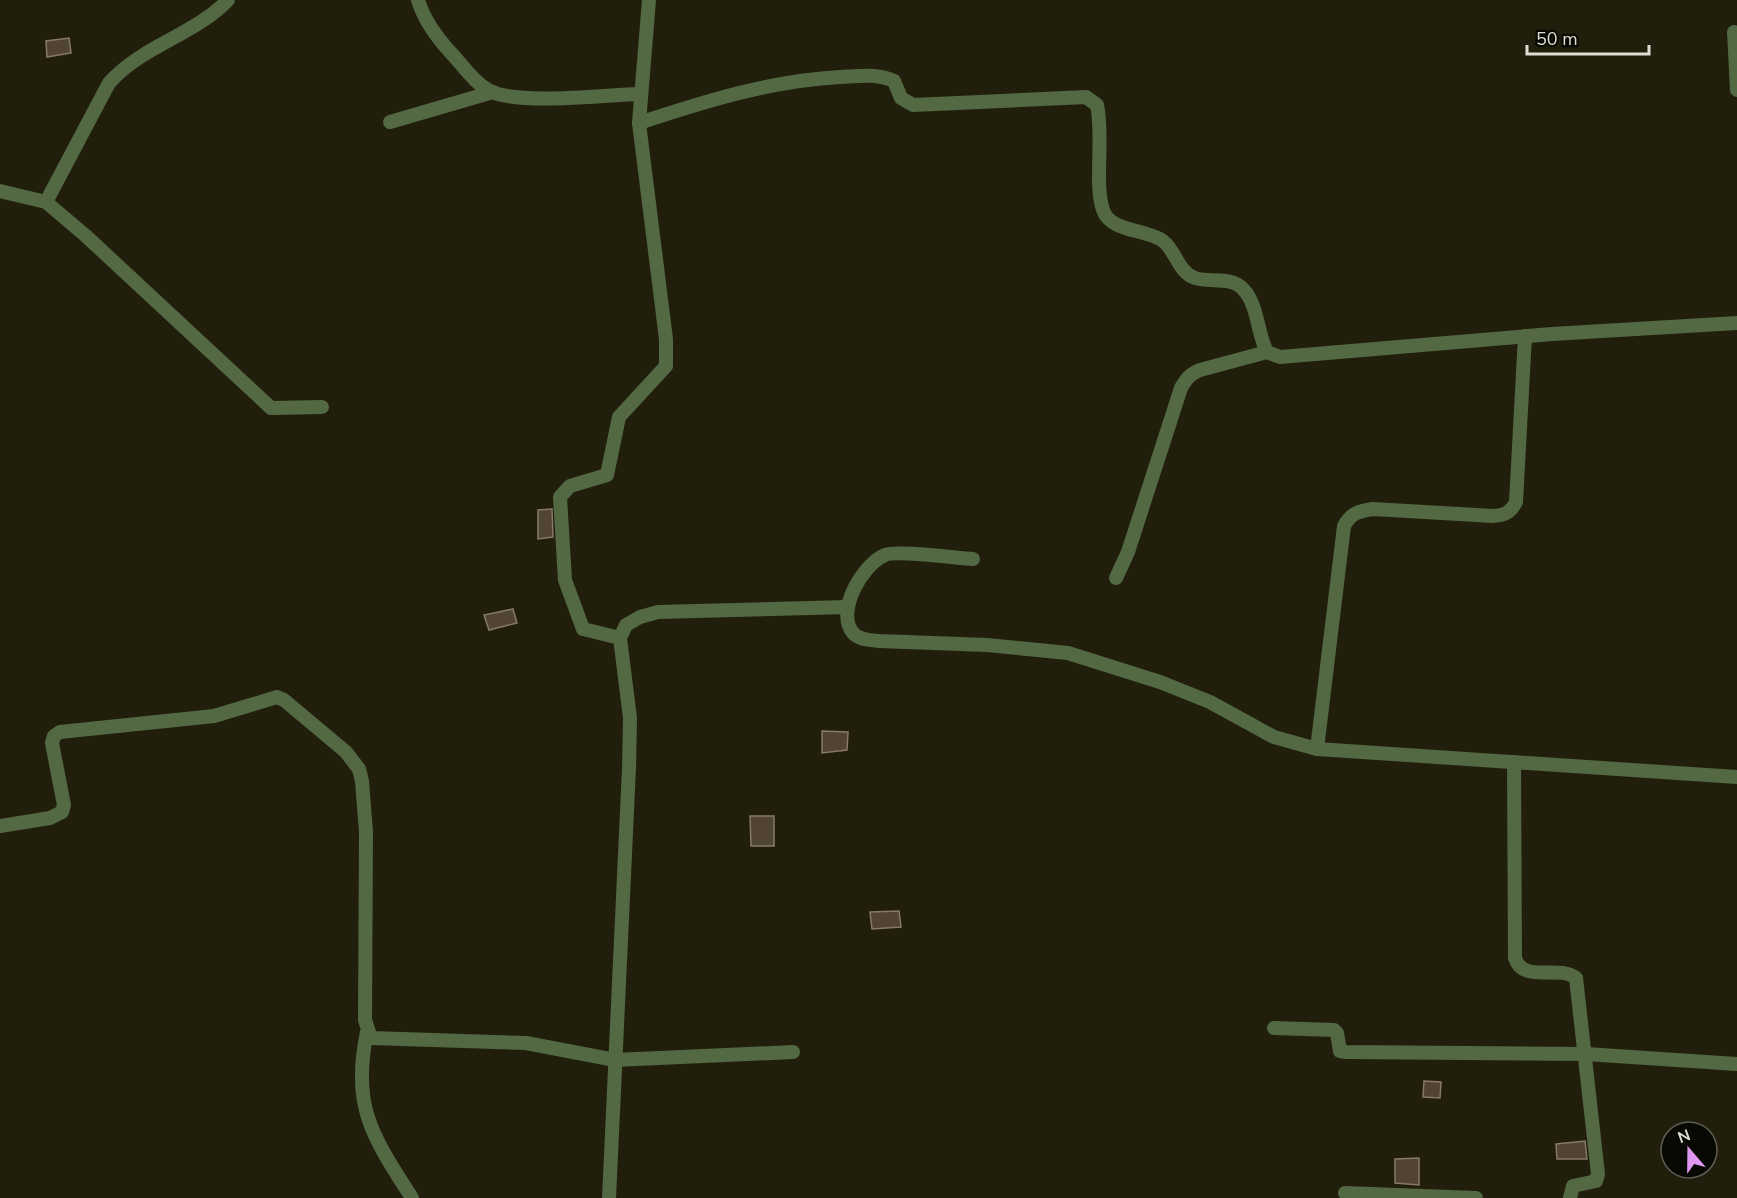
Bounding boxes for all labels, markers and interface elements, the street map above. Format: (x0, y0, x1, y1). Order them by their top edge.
scale bar (1527, 18, 1648, 56)
text: 50 m (1536, 27, 1578, 51)
north arrow (1659, 1120, 1719, 1180)
text: N (1675, 1124, 1694, 1149)

